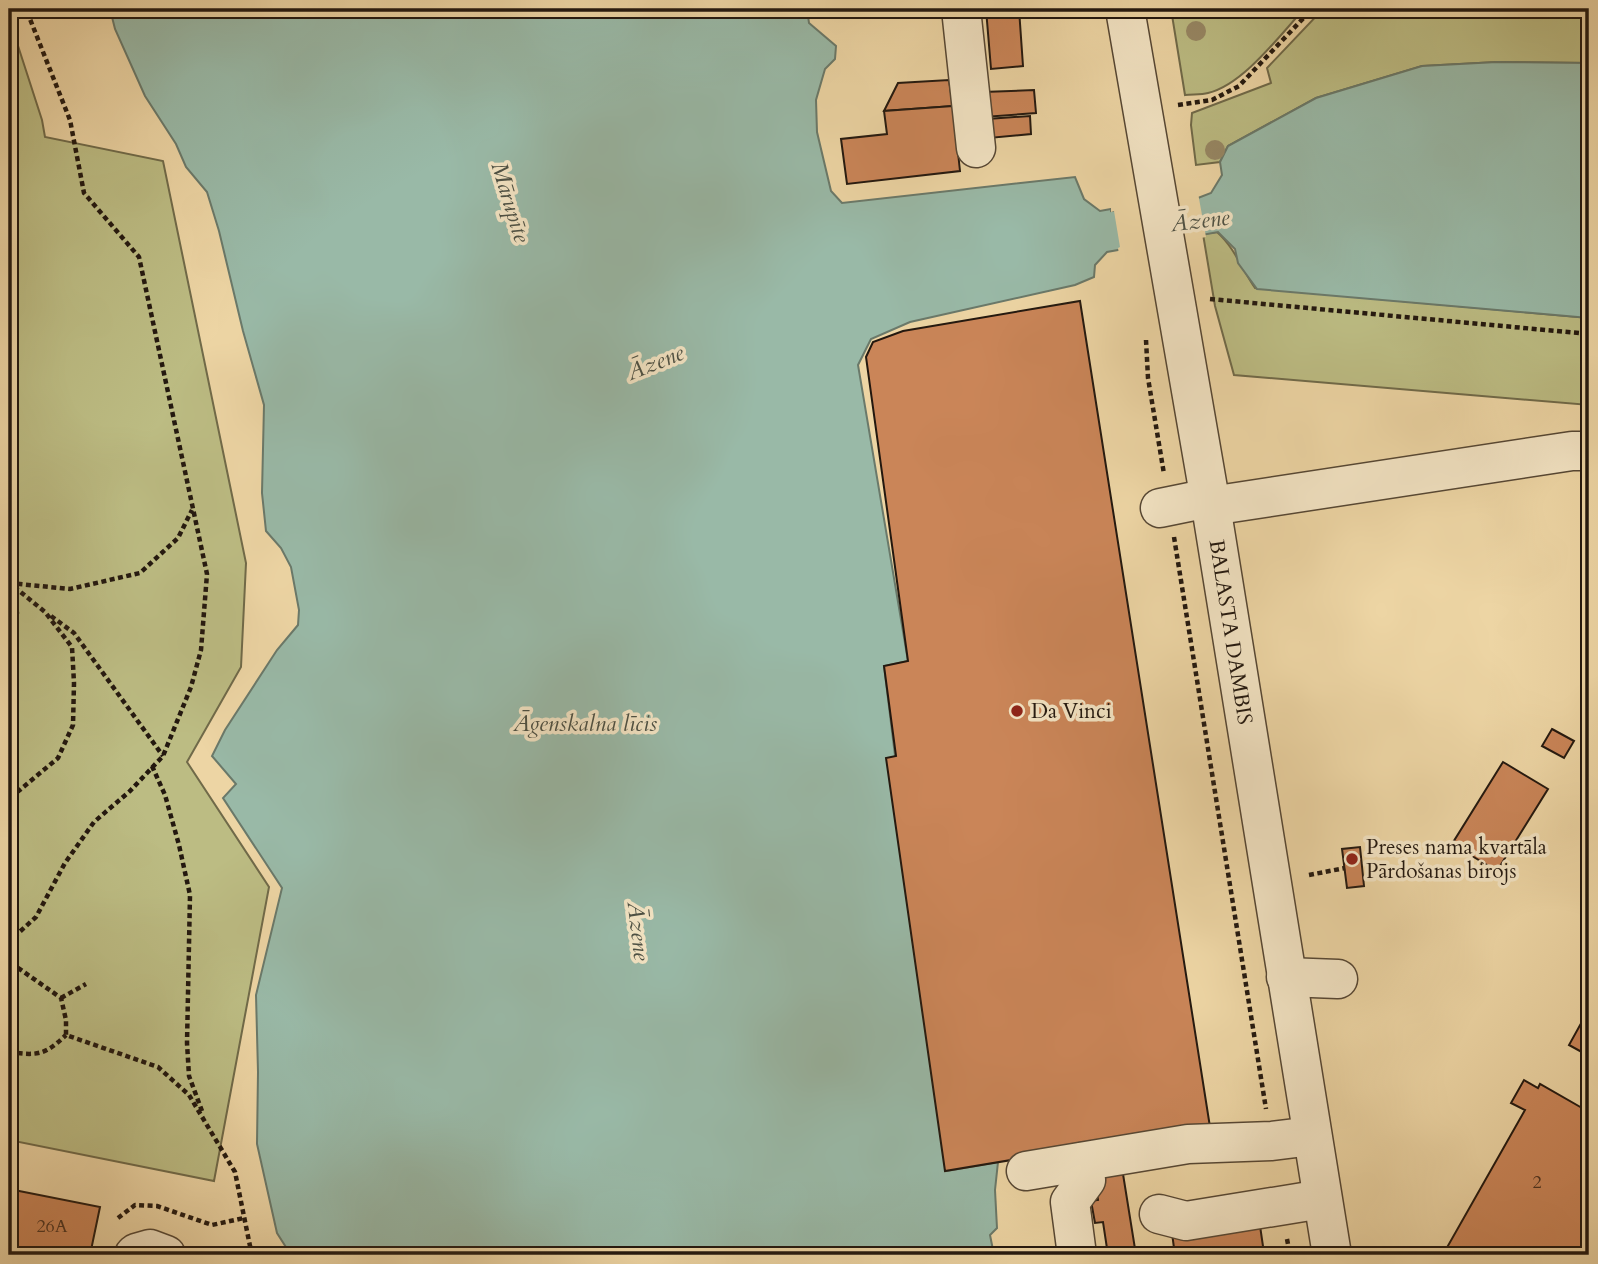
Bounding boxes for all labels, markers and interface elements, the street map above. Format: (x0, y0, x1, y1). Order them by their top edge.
water label: Mārupīte (484, 158, 538, 246)
water label: Āzene (1168, 201, 1231, 240)
water label: Āzene (621, 337, 689, 388)
street label: BALASTA DAMBIS (1202, 537, 1259, 727)
place label: Da Vinci (1031, 697, 1112, 726)
marker: Da Vinci (1009, 703, 1025, 719)
water label: Āgenskalna līcis (512, 708, 657, 739)
place label: Preses nama kvartāla Pārdošanas birojs (1366, 833, 1547, 886)
marker: Preses nama kvartāla Pārdošanas birojs (1344, 851, 1360, 867)
water label: Āzene (619, 899, 658, 962)
house number: 2 (1532, 1170, 1542, 1195)
house number: 26A (36, 1214, 68, 1239)

